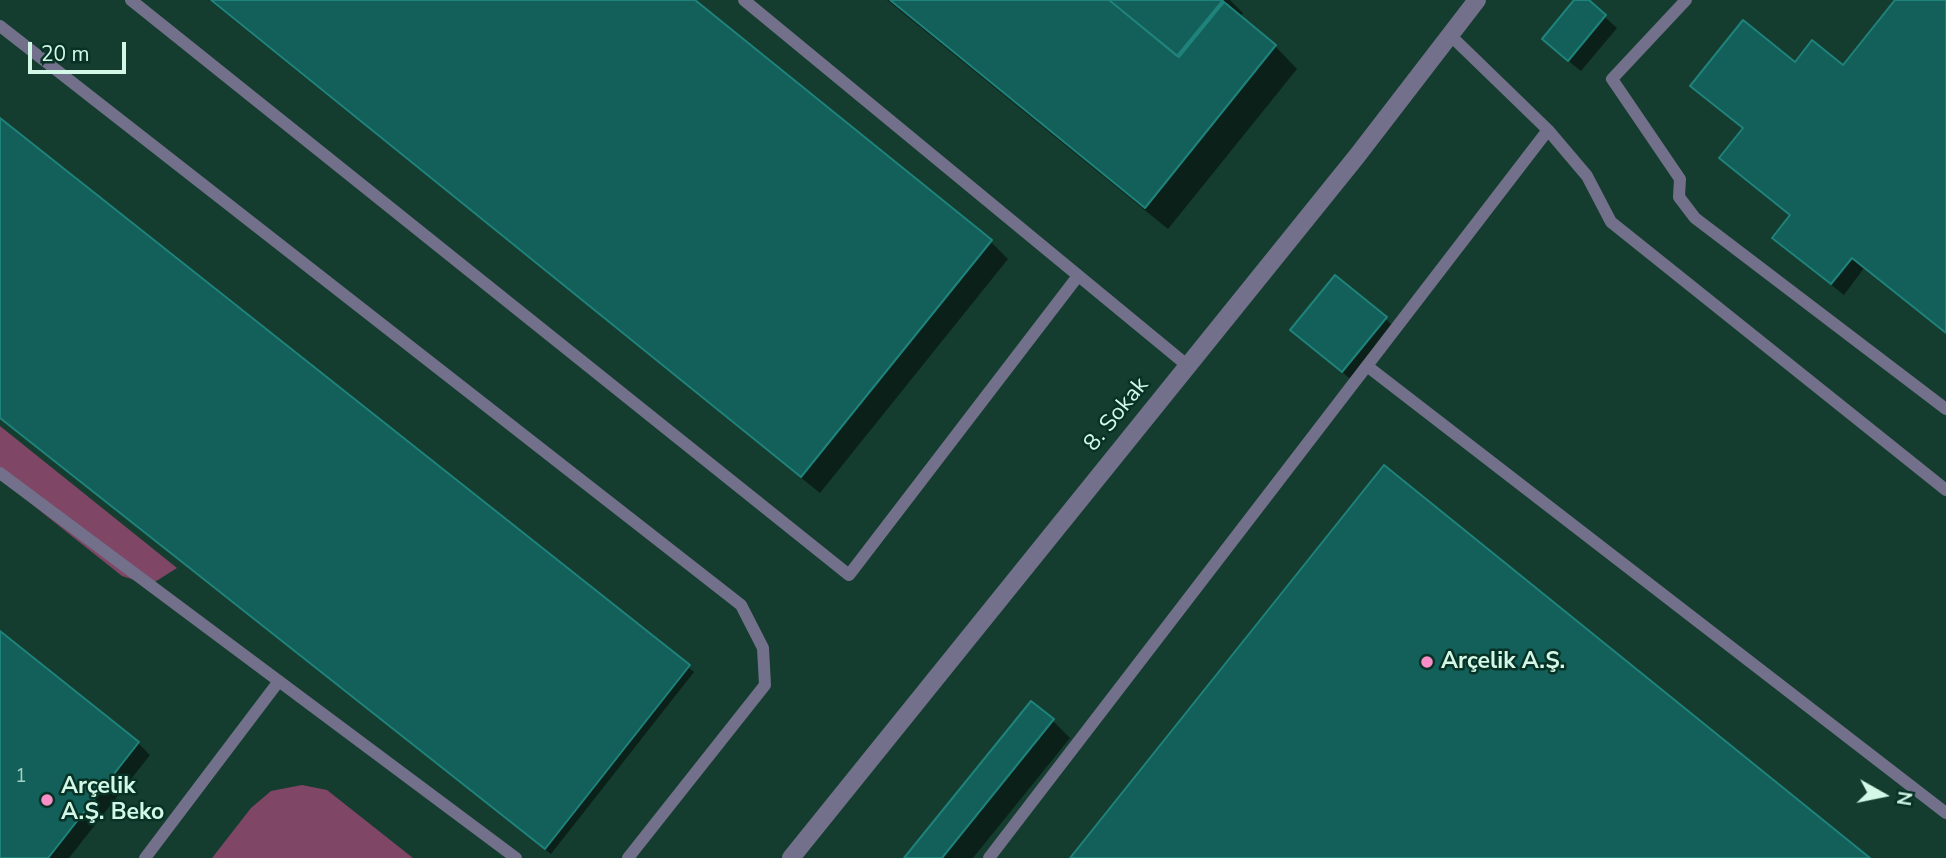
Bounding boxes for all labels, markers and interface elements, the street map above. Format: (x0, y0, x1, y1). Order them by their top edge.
scale bar (32, 28, 130, 72)
text: 20 m (41, 40, 90, 68)
street label: 8. Sokak (1079, 373, 1155, 457)
place label: Arçelik A.Ş. (1441, 648, 1565, 676)
marker: Arçelik A.Ş. (1419, 654, 1435, 670)
north arrow (1848, 760, 1918, 830)
house number: 1 (15, 766, 27, 788)
place label: Arçelik A.Ş. Beko (61, 773, 164, 827)
text: N (1890, 789, 1918, 807)
marker: Arçelik A.Ş. Beko (39, 792, 55, 808)

